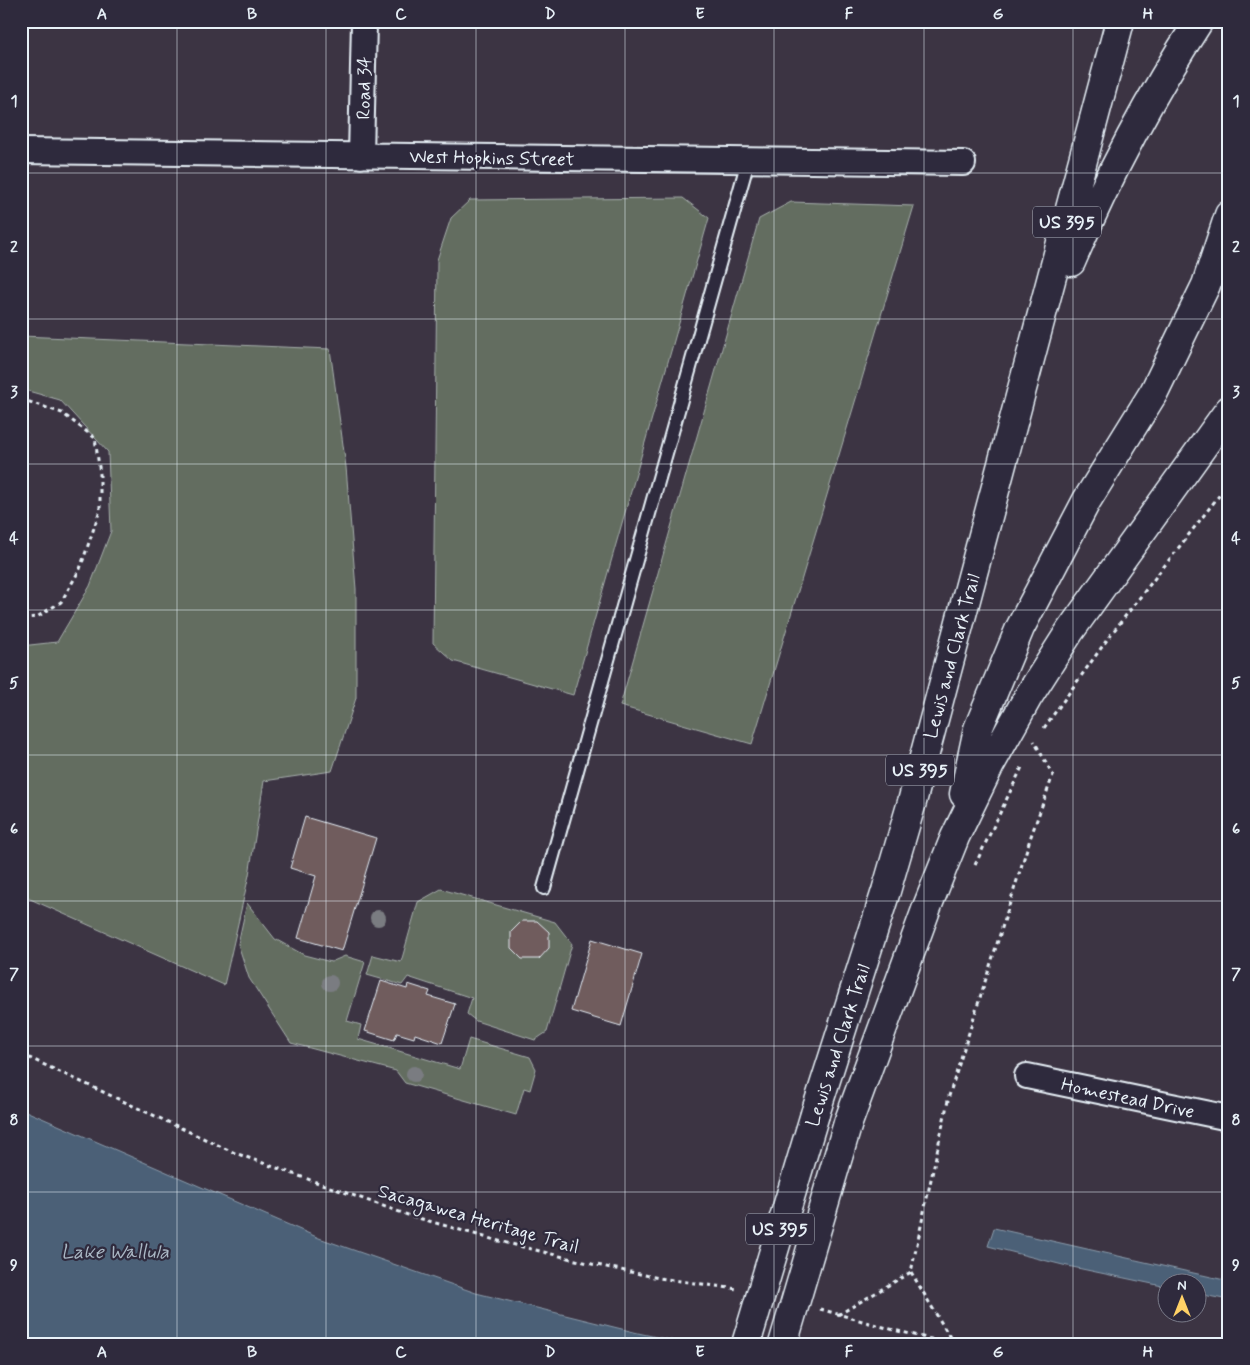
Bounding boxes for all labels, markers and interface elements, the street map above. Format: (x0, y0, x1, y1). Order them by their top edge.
text: A (97, 4, 107, 25)
text: B (247, 4, 257, 25)
text: C (395, 4, 407, 25)
text: D (544, 4, 556, 25)
text: E (695, 4, 705, 25)
text: F (845, 4, 854, 25)
text: G (993, 4, 1004, 25)
text: H (1143, 4, 1154, 25)
street label: Road 34 (351, 56, 378, 120)
text: 1 (10, 91, 18, 112)
text: 1 (1232, 91, 1240, 112)
street label: West Hopkins Street (409, 145, 575, 172)
road number: US 395 (1033, 206, 1101, 238)
text: 2 (10, 237, 18, 258)
text: 2 (1232, 237, 1240, 258)
text: 3 (10, 382, 18, 403)
text: 3 (1232, 382, 1240, 403)
text: 4 (9, 528, 19, 549)
text: 4 (1231, 528, 1241, 549)
street label: Lewis and Clark Trail (918, 571, 987, 742)
text: 5 (9, 673, 19, 694)
text: 5 (1231, 673, 1241, 694)
road number: US 395 (886, 754, 954, 786)
text: 6 (10, 819, 18, 840)
text: 6 (1232, 819, 1240, 840)
street label: Lewis and Clark Trail (800, 961, 877, 1130)
text: 7 (9, 964, 19, 985)
text: 7 (1231, 964, 1241, 985)
street label: Homestead Drive (1059, 1072, 1197, 1125)
text: 8 (9, 1110, 19, 1131)
text: 8 (1231, 1110, 1241, 1131)
street label: Sacagawea Heritage Trail (375, 1179, 582, 1262)
road number: US 395 (746, 1214, 814, 1244)
water label: Lake Wallula (61, 1239, 169, 1266)
text: 9 (10, 1255, 18, 1276)
text: 9 (1232, 1255, 1240, 1276)
north arrow (1158, 1272, 1208, 1322)
text: N (1177, 1277, 1187, 1295)
text: A (97, 1342, 107, 1363)
text: B (247, 1342, 257, 1363)
text: C (395, 1342, 407, 1363)
text: D (544, 1342, 556, 1363)
text: E (695, 1342, 705, 1363)
text: F (845, 1342, 854, 1363)
text: G (993, 1342, 1004, 1363)
text: H (1143, 1342, 1154, 1363)

